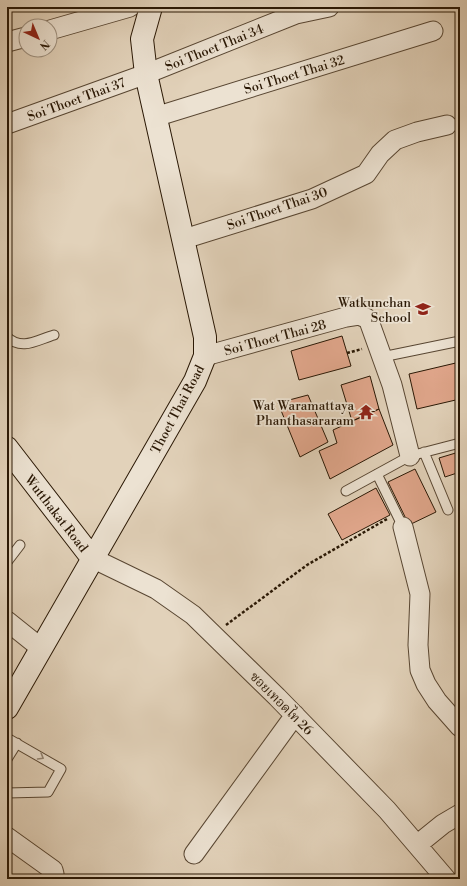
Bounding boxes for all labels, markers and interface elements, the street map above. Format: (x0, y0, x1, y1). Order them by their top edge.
north arrow (18, 18, 58, 58)
street label: Soi Thoet Thai 34 (163, 21, 266, 75)
text: N (36, 36, 52, 53)
street label: Soi Thoet Thai 32 (242, 52, 347, 98)
street label: Soi Thoet Thai 37 (25, 75, 128, 125)
street label: Soi Thoet Thai 30 (225, 184, 330, 234)
place label: Watkunchan School (337, 295, 411, 326)
school or university icon: Watkunchan School (414, 300, 432, 318)
street label: Soi Thoet Thai 28 (222, 317, 328, 359)
street label: Thoet Thai Road (148, 362, 208, 457)
place label: Wat Waramattaya Phanthasararam (252, 398, 355, 429)
temple icon: Wat Waramattaya Phanthasararam (357, 403, 375, 421)
street label: Wutthakat Road (20, 471, 92, 556)
street label: ซอยเทอดไท 26 (246, 668, 317, 739)
one-way arrow (37, 753, 44, 760)

